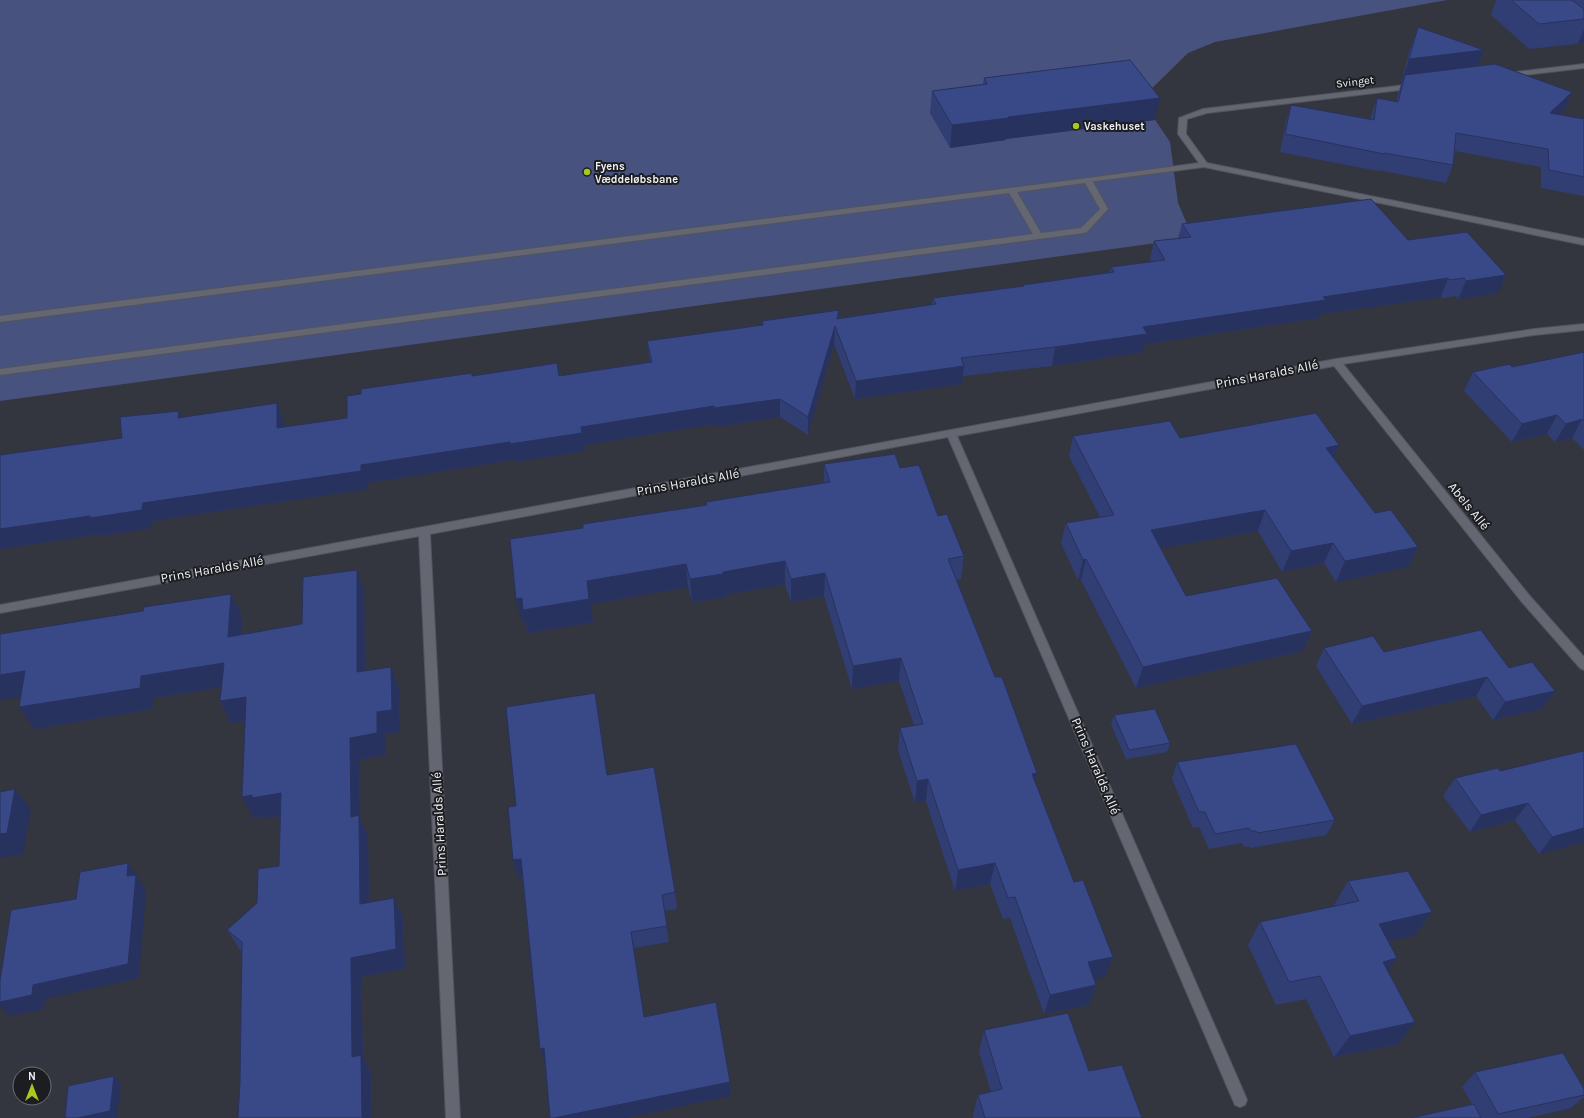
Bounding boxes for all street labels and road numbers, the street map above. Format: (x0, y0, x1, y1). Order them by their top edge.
street label: Svinget (1335, 73, 1375, 91)
street label: Prins Haralds Allé (1215, 357, 1320, 391)
street label: Prins Haralds Allé (636, 466, 741, 498)
street label: Abels Allé (1445, 479, 1493, 533)
street label: Prins Haralds Allé (160, 553, 265, 585)
street label: Prins Haralds Allé (1069, 715, 1123, 817)
street label: Prins Haralds Allé (429, 771, 449, 876)

